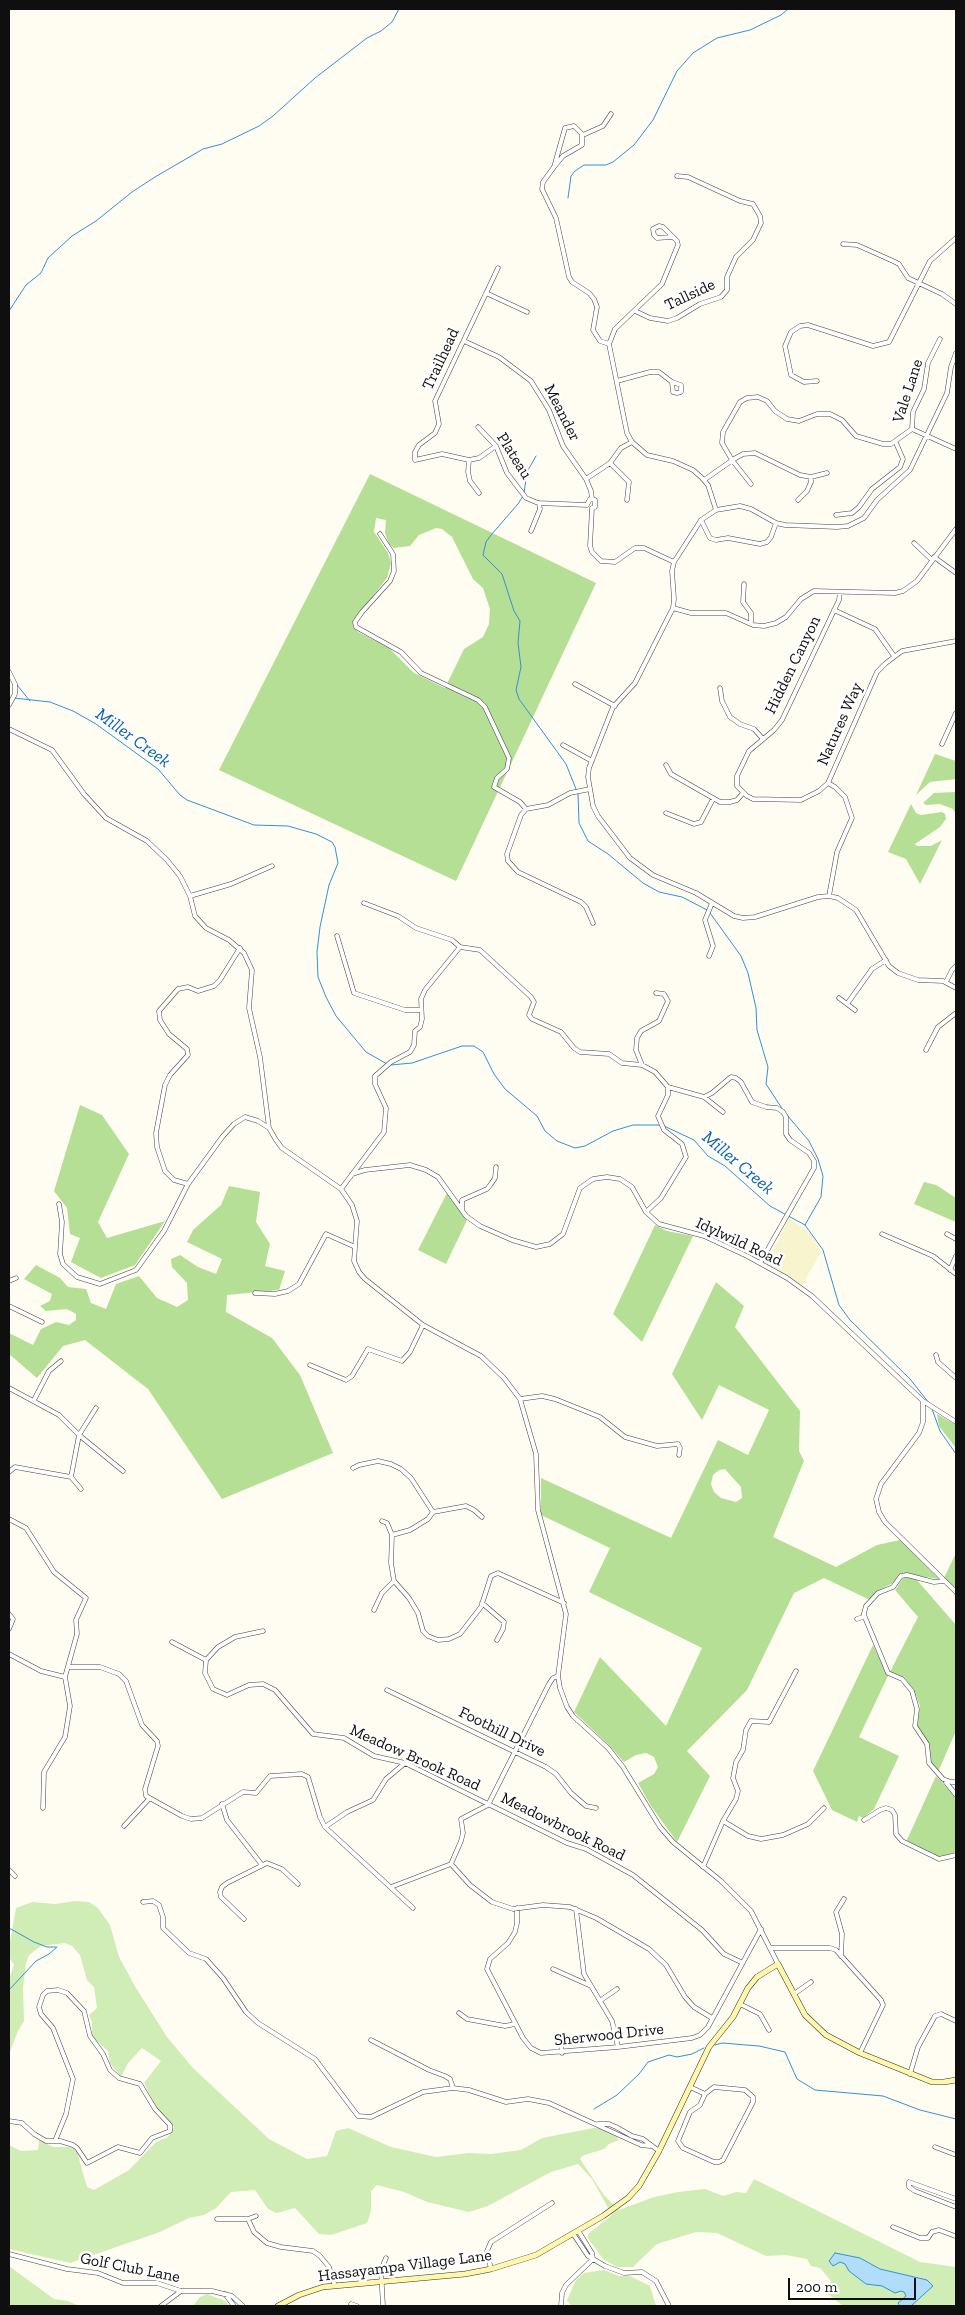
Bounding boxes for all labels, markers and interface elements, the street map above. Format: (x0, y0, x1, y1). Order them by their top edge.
street label: Tallside (662, 275, 718, 315)
street label: Trailhead (418, 325, 464, 393)
street label: Vale Lane (889, 357, 927, 425)
street label: Meander (540, 381, 584, 445)
street label: Plateau (492, 429, 536, 483)
street label: Hidden Canyon (761, 613, 825, 717)
street label: Natures Way (813, 680, 867, 768)
water label: Miller Creek (91, 704, 175, 772)
water label: Miller Creek (698, 1127, 778, 1199)
street label: Idylwild Road (693, 1214, 785, 1270)
street label: Foothill Drive (455, 1703, 549, 1761)
street label: Meadow Brook Road (347, 1721, 483, 1795)
street label: Meadowbrook Road (498, 1789, 628, 1865)
street label: Sherwood Drive (553, 2020, 665, 2050)
street label: Hassayampa Village Lane (317, 2246, 493, 2286)
street label: Golf Club Lane (79, 2249, 181, 2287)
scale bar (790, 2268, 918, 2300)
text: 200 m (796, 2278, 837, 2296)

